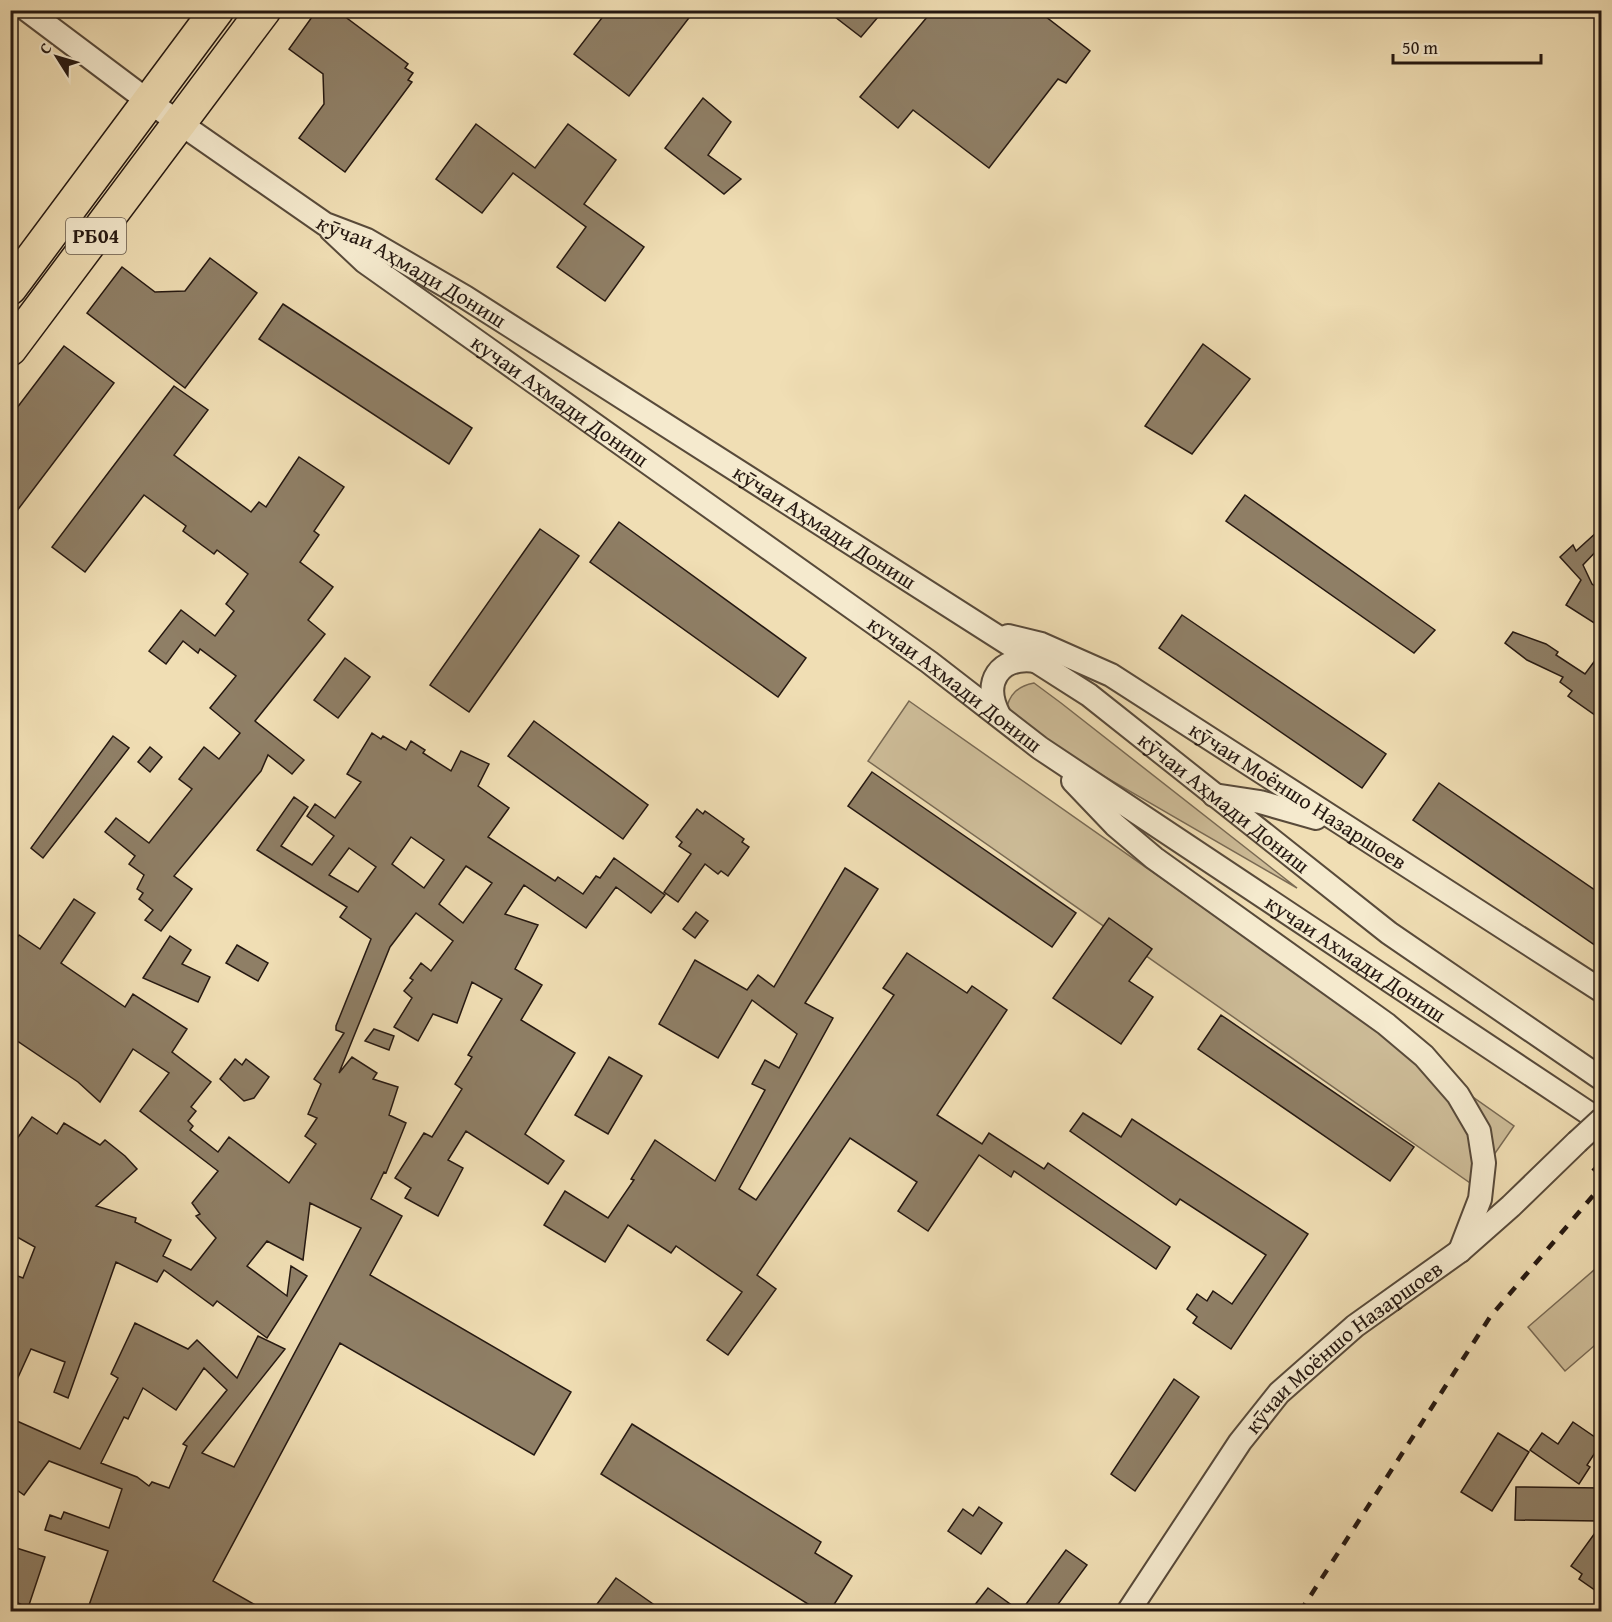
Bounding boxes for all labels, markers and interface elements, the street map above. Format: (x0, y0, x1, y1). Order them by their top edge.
north arrow (27, 27, 87, 87)
scale bar (1393, 27, 1542, 65)
text: 50 m (1402, 34, 1438, 61)
text: С (33, 37, 57, 59)
street label: кӯчаи Аҳмади Дониш (310, 207, 513, 336)
road number: РБ04 (66, 218, 126, 254)
street label: кучаи Ахмади Дониш (465, 326, 656, 475)
street label: кӯчаи Аҳмади Дониш (727, 456, 923, 597)
street label: кучаи Ахмади Дониш (861, 607, 1049, 760)
street label: кӯчаи Моёншо Назаршоев (1183, 713, 1413, 877)
street label: кӯчаи Аҳмади Дониш (1131, 724, 1317, 881)
street label: кучаи Ахмади Дониш (1259, 886, 1453, 1030)
street label: кӯчаи Моёншо Назаршоев (1237, 1252, 1449, 1440)

